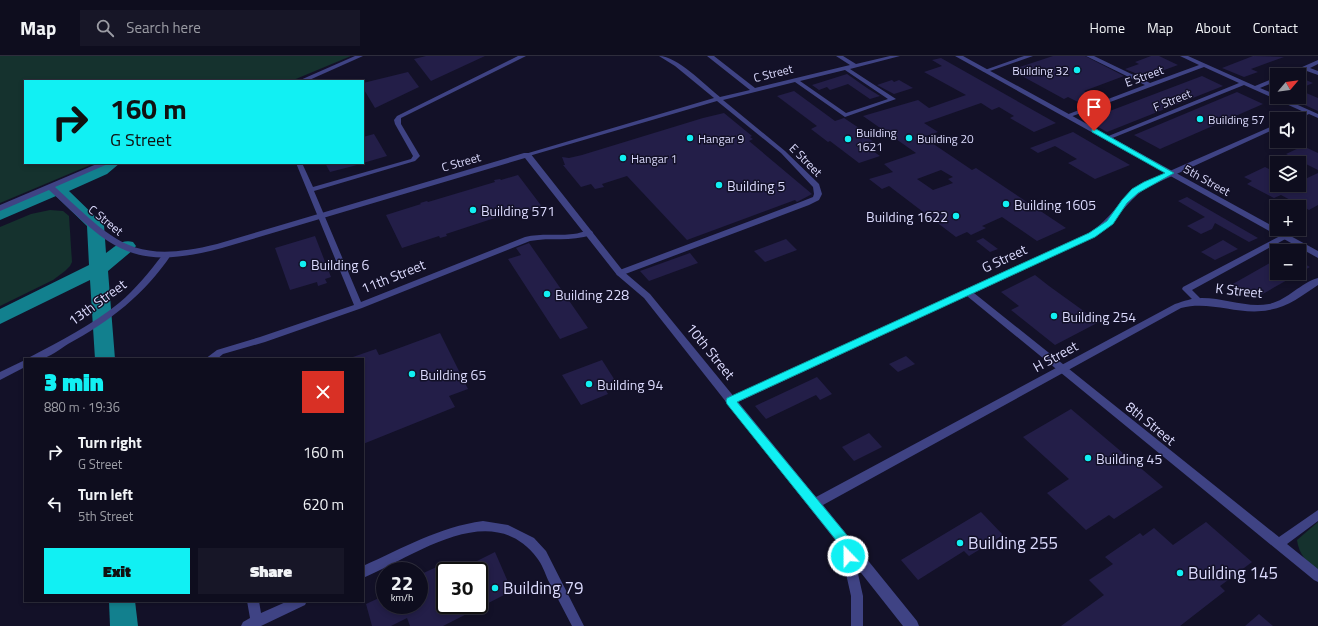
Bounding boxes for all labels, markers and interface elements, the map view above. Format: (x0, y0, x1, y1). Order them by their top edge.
search box (80, 10, 360, 46)
text: Map (20, 13, 56, 42)
text: Search here (126, 16, 201, 39)
icon: search (94, 17, 116, 39)
text: Home (1090, 17, 1125, 38)
text: Map (1147, 17, 1173, 38)
text: About (1195, 17, 1231, 38)
text: Contact (1253, 17, 1298, 38)
street label: C Street (751, 59, 796, 87)
street label: E Street (1122, 60, 1167, 92)
place label: Building 32 (1012, 61, 1069, 80)
marker: Building 32 (1072, 65, 1082, 75)
north arrow (1270, 68, 1306, 104)
map controls (1270, 68, 1306, 280)
street label: F Street (1150, 83, 1195, 116)
text: 160 m (110, 87, 187, 130)
pin (1077, 90, 1111, 131)
icon: right (44, 96, 96, 148)
icon: arrive (1083, 96, 1105, 118)
place label: Building 57 (1208, 110, 1265, 129)
button: sound (1270, 112, 1306, 148)
marker: Building 57 (1195, 114, 1205, 124)
place label: Building 1621 (856, 123, 897, 156)
text: G Street (110, 126, 171, 153)
place label: Hangar 9 (698, 129, 745, 148)
place label: Building 20 (917, 129, 974, 148)
marker: Hangar 9 (685, 133, 695, 143)
marker: Building 20 (904, 133, 914, 143)
marker: Building 1621 (843, 134, 853, 144)
street label: E Street (785, 139, 827, 181)
street label: C Street (439, 147, 484, 177)
place label: Hangar 1 (631, 149, 677, 168)
marker: Hangar 1 (618, 153, 628, 163)
button: layers (1270, 156, 1306, 192)
street label: 5th Street (1180, 159, 1235, 201)
place label: Building 5 (727, 175, 786, 196)
marker: Building 5 (714, 180, 724, 190)
place label: Building 1605 (1014, 194, 1096, 215)
marker: Building 1605 (1001, 199, 1011, 209)
street label: C Street (84, 200, 128, 240)
place label: Building 571 (481, 200, 555, 221)
button: + (1270, 200, 1306, 236)
marker: Building 571 (468, 205, 478, 215)
place label: Building 1622 (866, 206, 948, 227)
marker: Building 1622 (951, 211, 961, 221)
street label: G Street (978, 238, 1030, 278)
button: − (1270, 244, 1306, 280)
place label: Building 6 (311, 254, 370, 275)
street label: 11th Street (358, 254, 428, 298)
marker: Building 6 (298, 259, 308, 269)
street label: 13th Street (64, 274, 130, 330)
street label: K Street (1214, 277, 1264, 303)
place label: Building 228 (555, 284, 629, 305)
marker: Building 228 (542, 289, 552, 299)
place label: Building 254 (1062, 306, 1136, 327)
marker: Building 254 (1049, 311, 1059, 321)
street label: 10th Street (682, 318, 740, 384)
street label: H Street (1029, 335, 1081, 377)
text: 3 min (44, 364, 104, 400)
place label: Building 65 (420, 364, 486, 385)
marker: Building 65 (407, 369, 417, 379)
button: close (302, 371, 344, 413)
place label: Building 94 (597, 374, 663, 395)
marker: Building 94 (584, 379, 594, 389)
street label: 8th Street (1121, 396, 1181, 450)
text: 880 m · 19:36 (44, 397, 120, 417)
text: Turn right (78, 431, 142, 454)
icon: right (44, 441, 66, 463)
text: 160 m (303, 441, 344, 464)
place label: Building 45 (1096, 448, 1162, 469)
marker: Building 45 (1083, 453, 1093, 463)
text: G Street (78, 454, 122, 474)
text: Turn left (78, 483, 133, 506)
icon: left (44, 493, 66, 515)
text: 620 m (303, 493, 344, 516)
text: 5th Street (78, 506, 133, 526)
place label: Building 255 (968, 530, 1058, 556)
position arrow (827, 535, 869, 577)
marker: Building 255 (955, 538, 965, 548)
button: Exit (44, 548, 190, 594)
button: Share (198, 548, 344, 594)
place label: Building 145 (1188, 560, 1278, 586)
speed limit sign: 30 (436, 562, 488, 614)
text: 22 (391, 567, 413, 598)
marker: Building 145 (1175, 568, 1185, 578)
place label: Building 79 (503, 575, 584, 601)
marker: Building 79 (490, 583, 500, 593)
text: km/h (391, 590, 413, 605)

